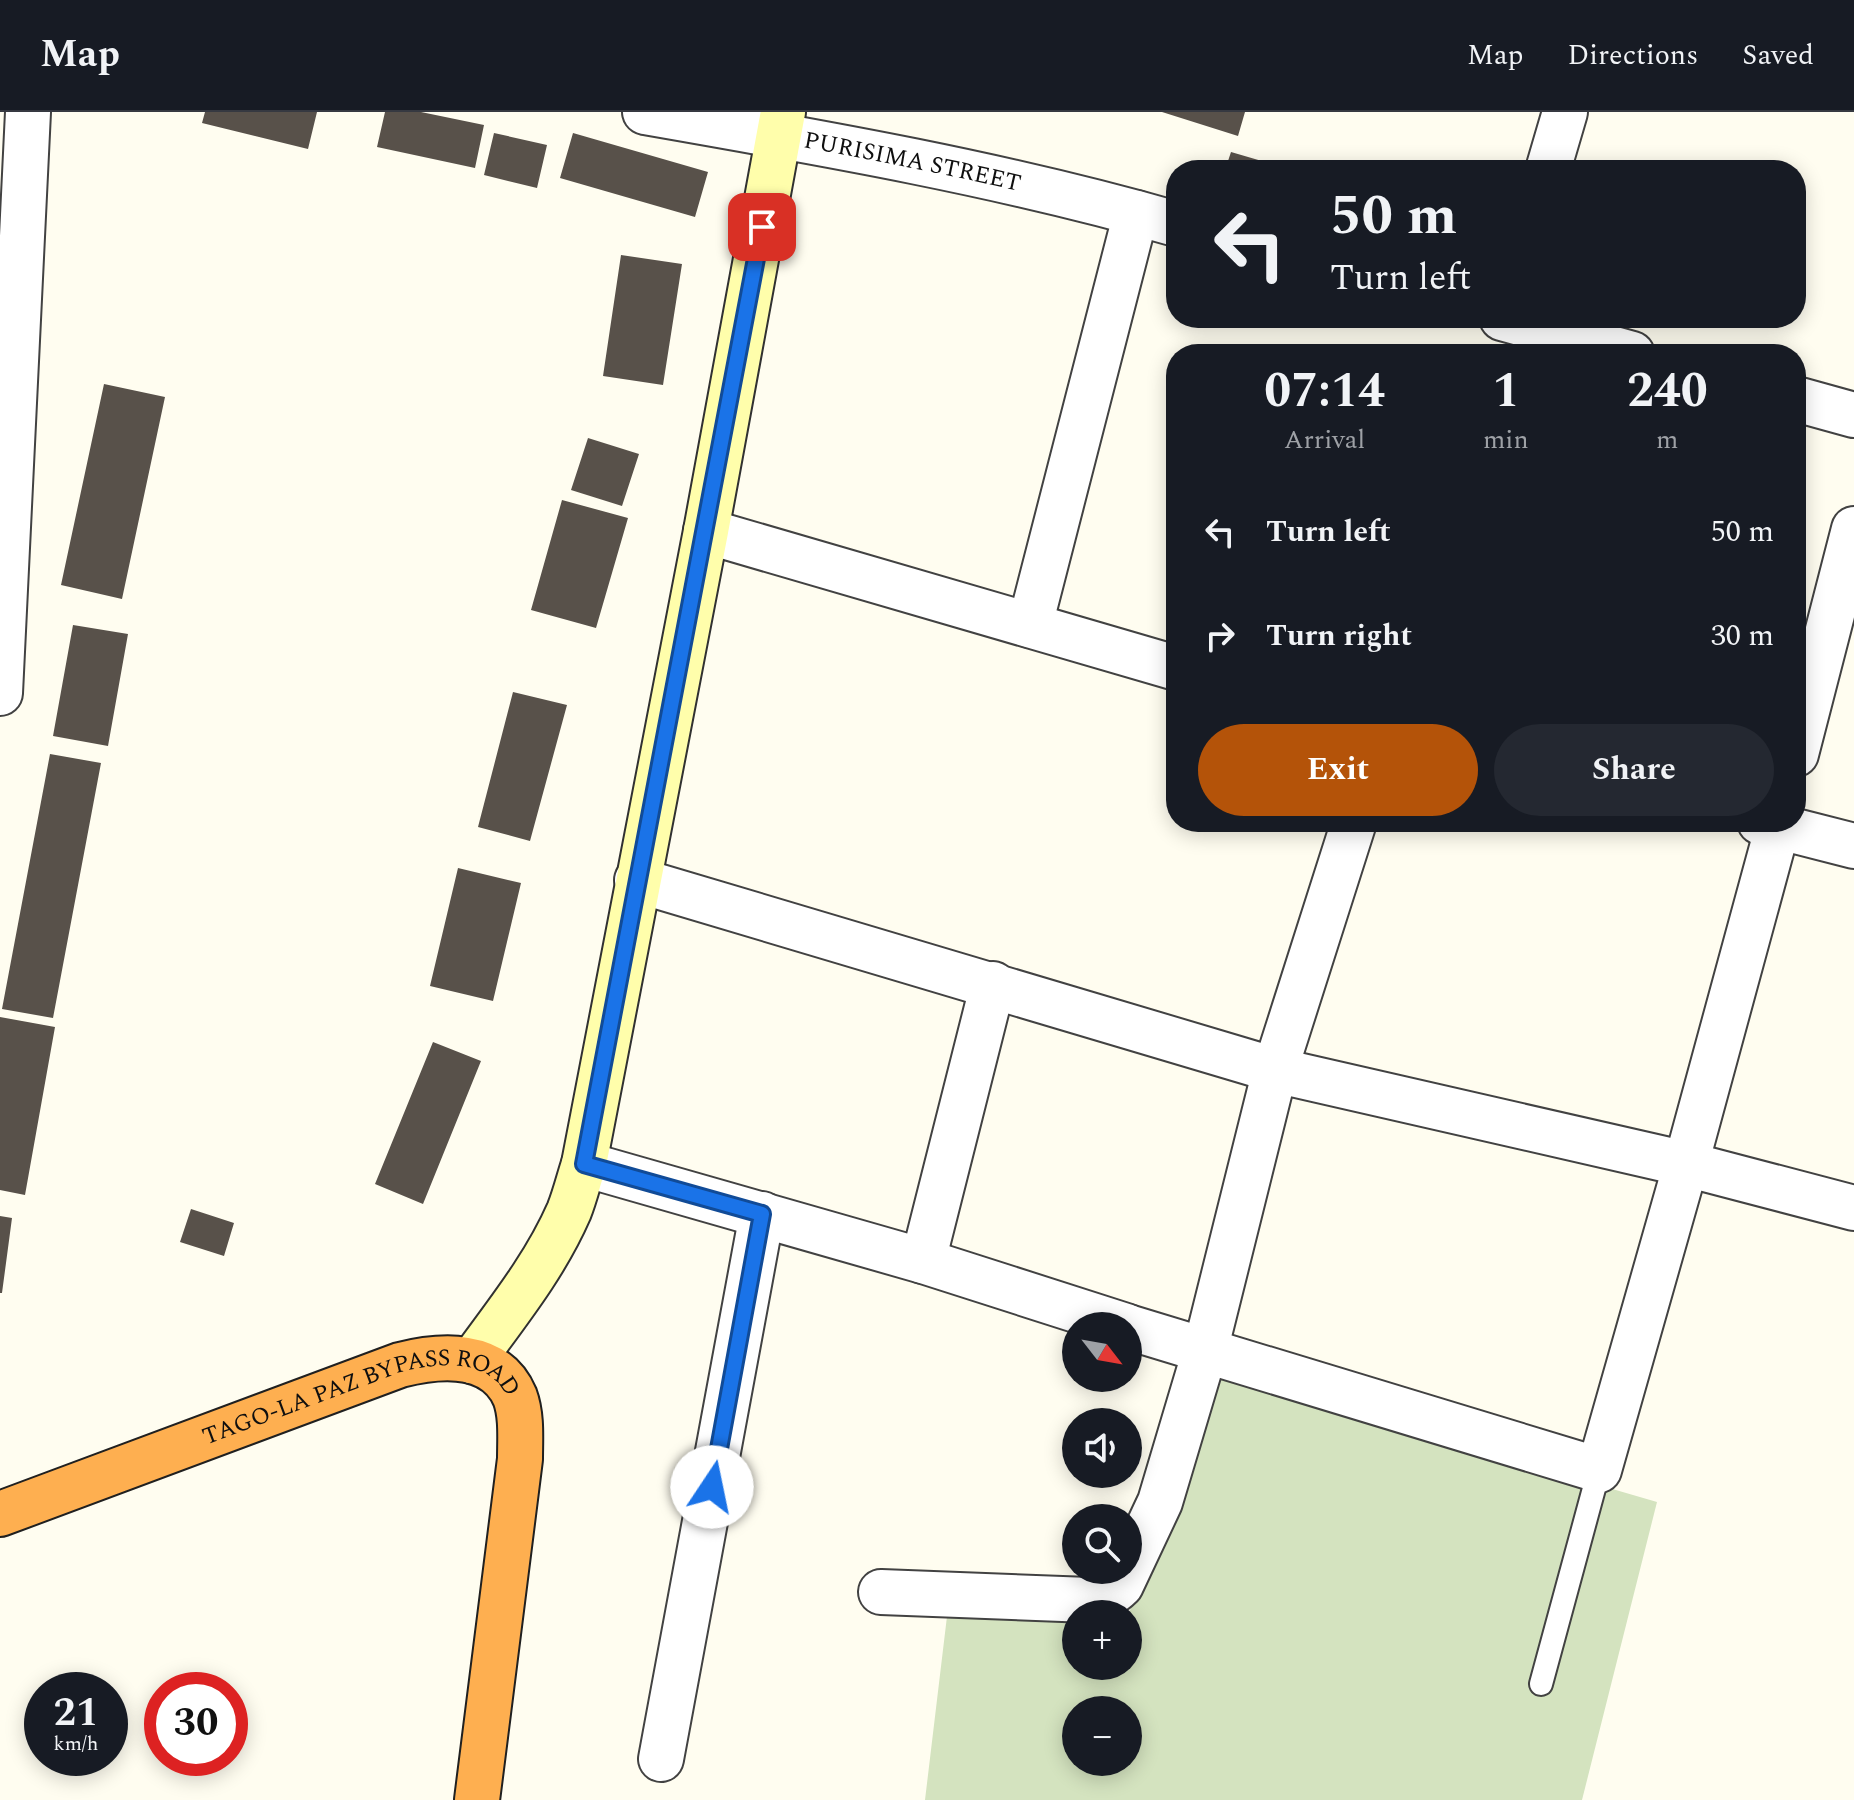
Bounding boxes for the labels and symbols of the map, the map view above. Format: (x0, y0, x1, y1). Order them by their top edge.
street label: PURISIMA STREET (801, 122, 1025, 202)
pin (728, 193, 796, 261)
north arrow (1062, 1312, 1142, 1392)
street label: TAGO-LA PAZ BYPASS ROAD (197, 1340, 529, 1455)
position arrow (670, 1445, 754, 1529)
speed limit sign: 30 (144, 1672, 248, 1776)

